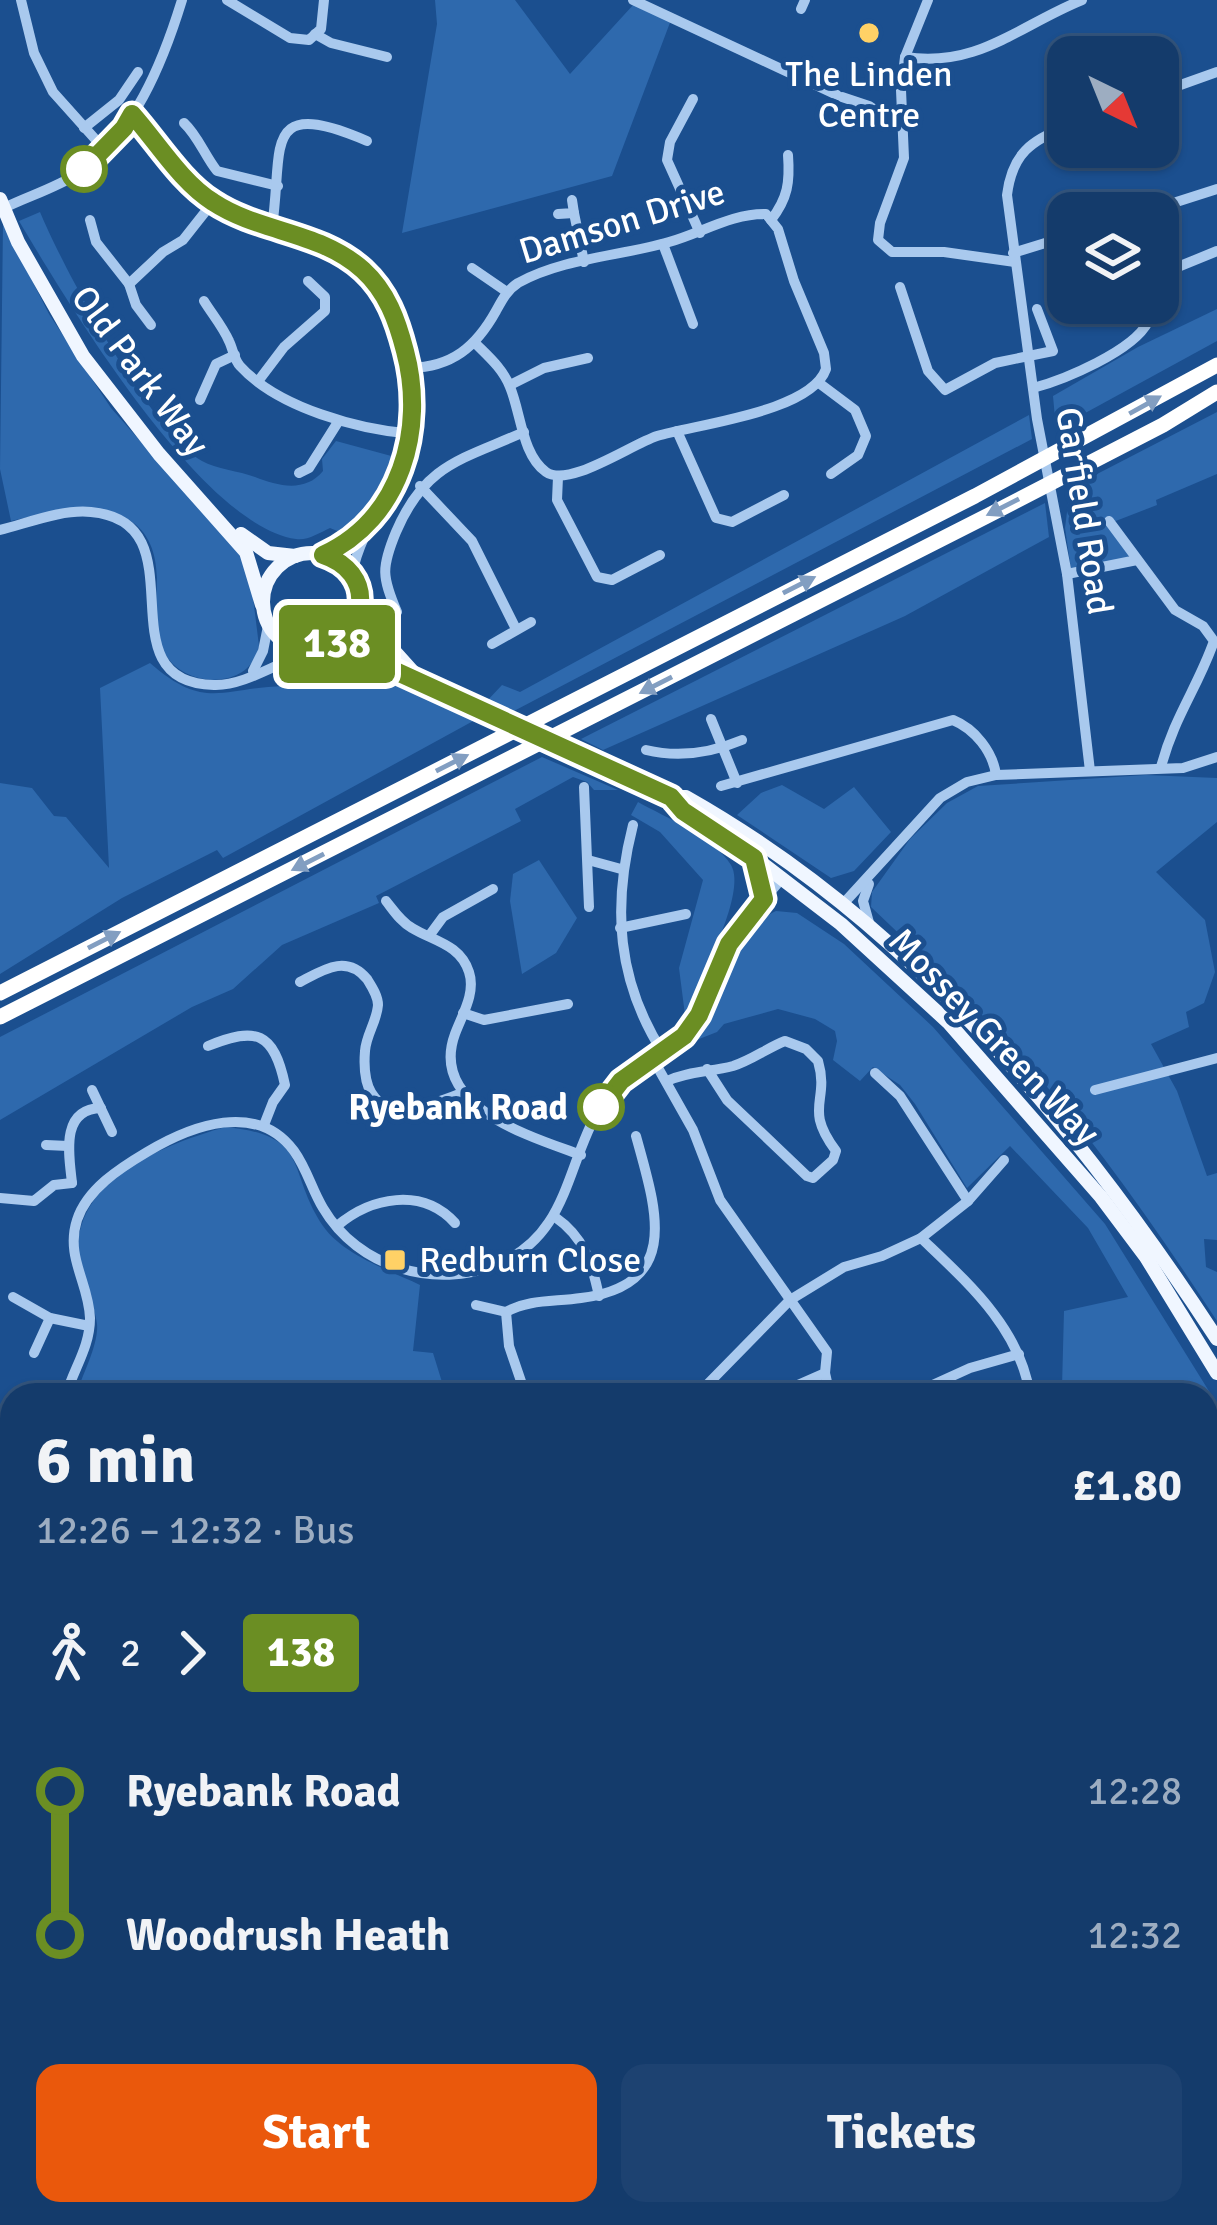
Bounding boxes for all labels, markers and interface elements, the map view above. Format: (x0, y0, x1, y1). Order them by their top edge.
marker: The Linden Centre (856, 20, 882, 46)
north arrow (1047, 36, 1179, 168)
map controls (1047, 36, 1179, 324)
place label: The Linden Centre (785, 52, 953, 138)
unlabelled marker (62, 147, 106, 191)
street label: Damson Drive (514, 169, 730, 275)
button: layers (1047, 192, 1179, 324)
street label: Old Park Way (61, 277, 219, 465)
one-way arrow (1127, 395, 1162, 416)
street label: Garfield Road (1045, 404, 1123, 618)
one-way arrow (986, 497, 1020, 517)
one-way arrow (782, 576, 816, 596)
line badge: 138 (268, 605, 406, 683)
text: 138 (303, 618, 371, 669)
one-way arrow (638, 674, 673, 694)
one-way arrow (434, 753, 469, 773)
one-way arrow (291, 851, 325, 871)
street label: Mossey Green Way (879, 919, 1109, 1155)
one-way arrow (87, 930, 122, 950)
place label: Ryebank Road (348, 1085, 568, 1130)
marker: Ryebank Road (579, 1085, 623, 1129)
place label: Redburn Close (419, 1238, 641, 1283)
marker: Redburn Close (382, 1247, 408, 1273)
text: 6 min (36, 1420, 195, 1501)
text: £1.80 (1072, 1458, 1182, 1513)
text: 12:26 – 12:32 · Bus (36, 1506, 354, 1554)
icon: walk (36, 1620, 102, 1686)
icon: forward (159, 1620, 225, 1686)
text: 138 (267, 1627, 335, 1678)
text: 2 (120, 1629, 141, 1677)
text: Ryebank Road (126, 1764, 401, 1819)
text: 12:28 (1087, 1767, 1182, 1815)
text: Woodrush Heath (126, 1908, 450, 1963)
text: 12:32 (1087, 1911, 1182, 1959)
button: Start (36, 2064, 597, 2202)
button: Tickets (621, 2064, 1182, 2202)

